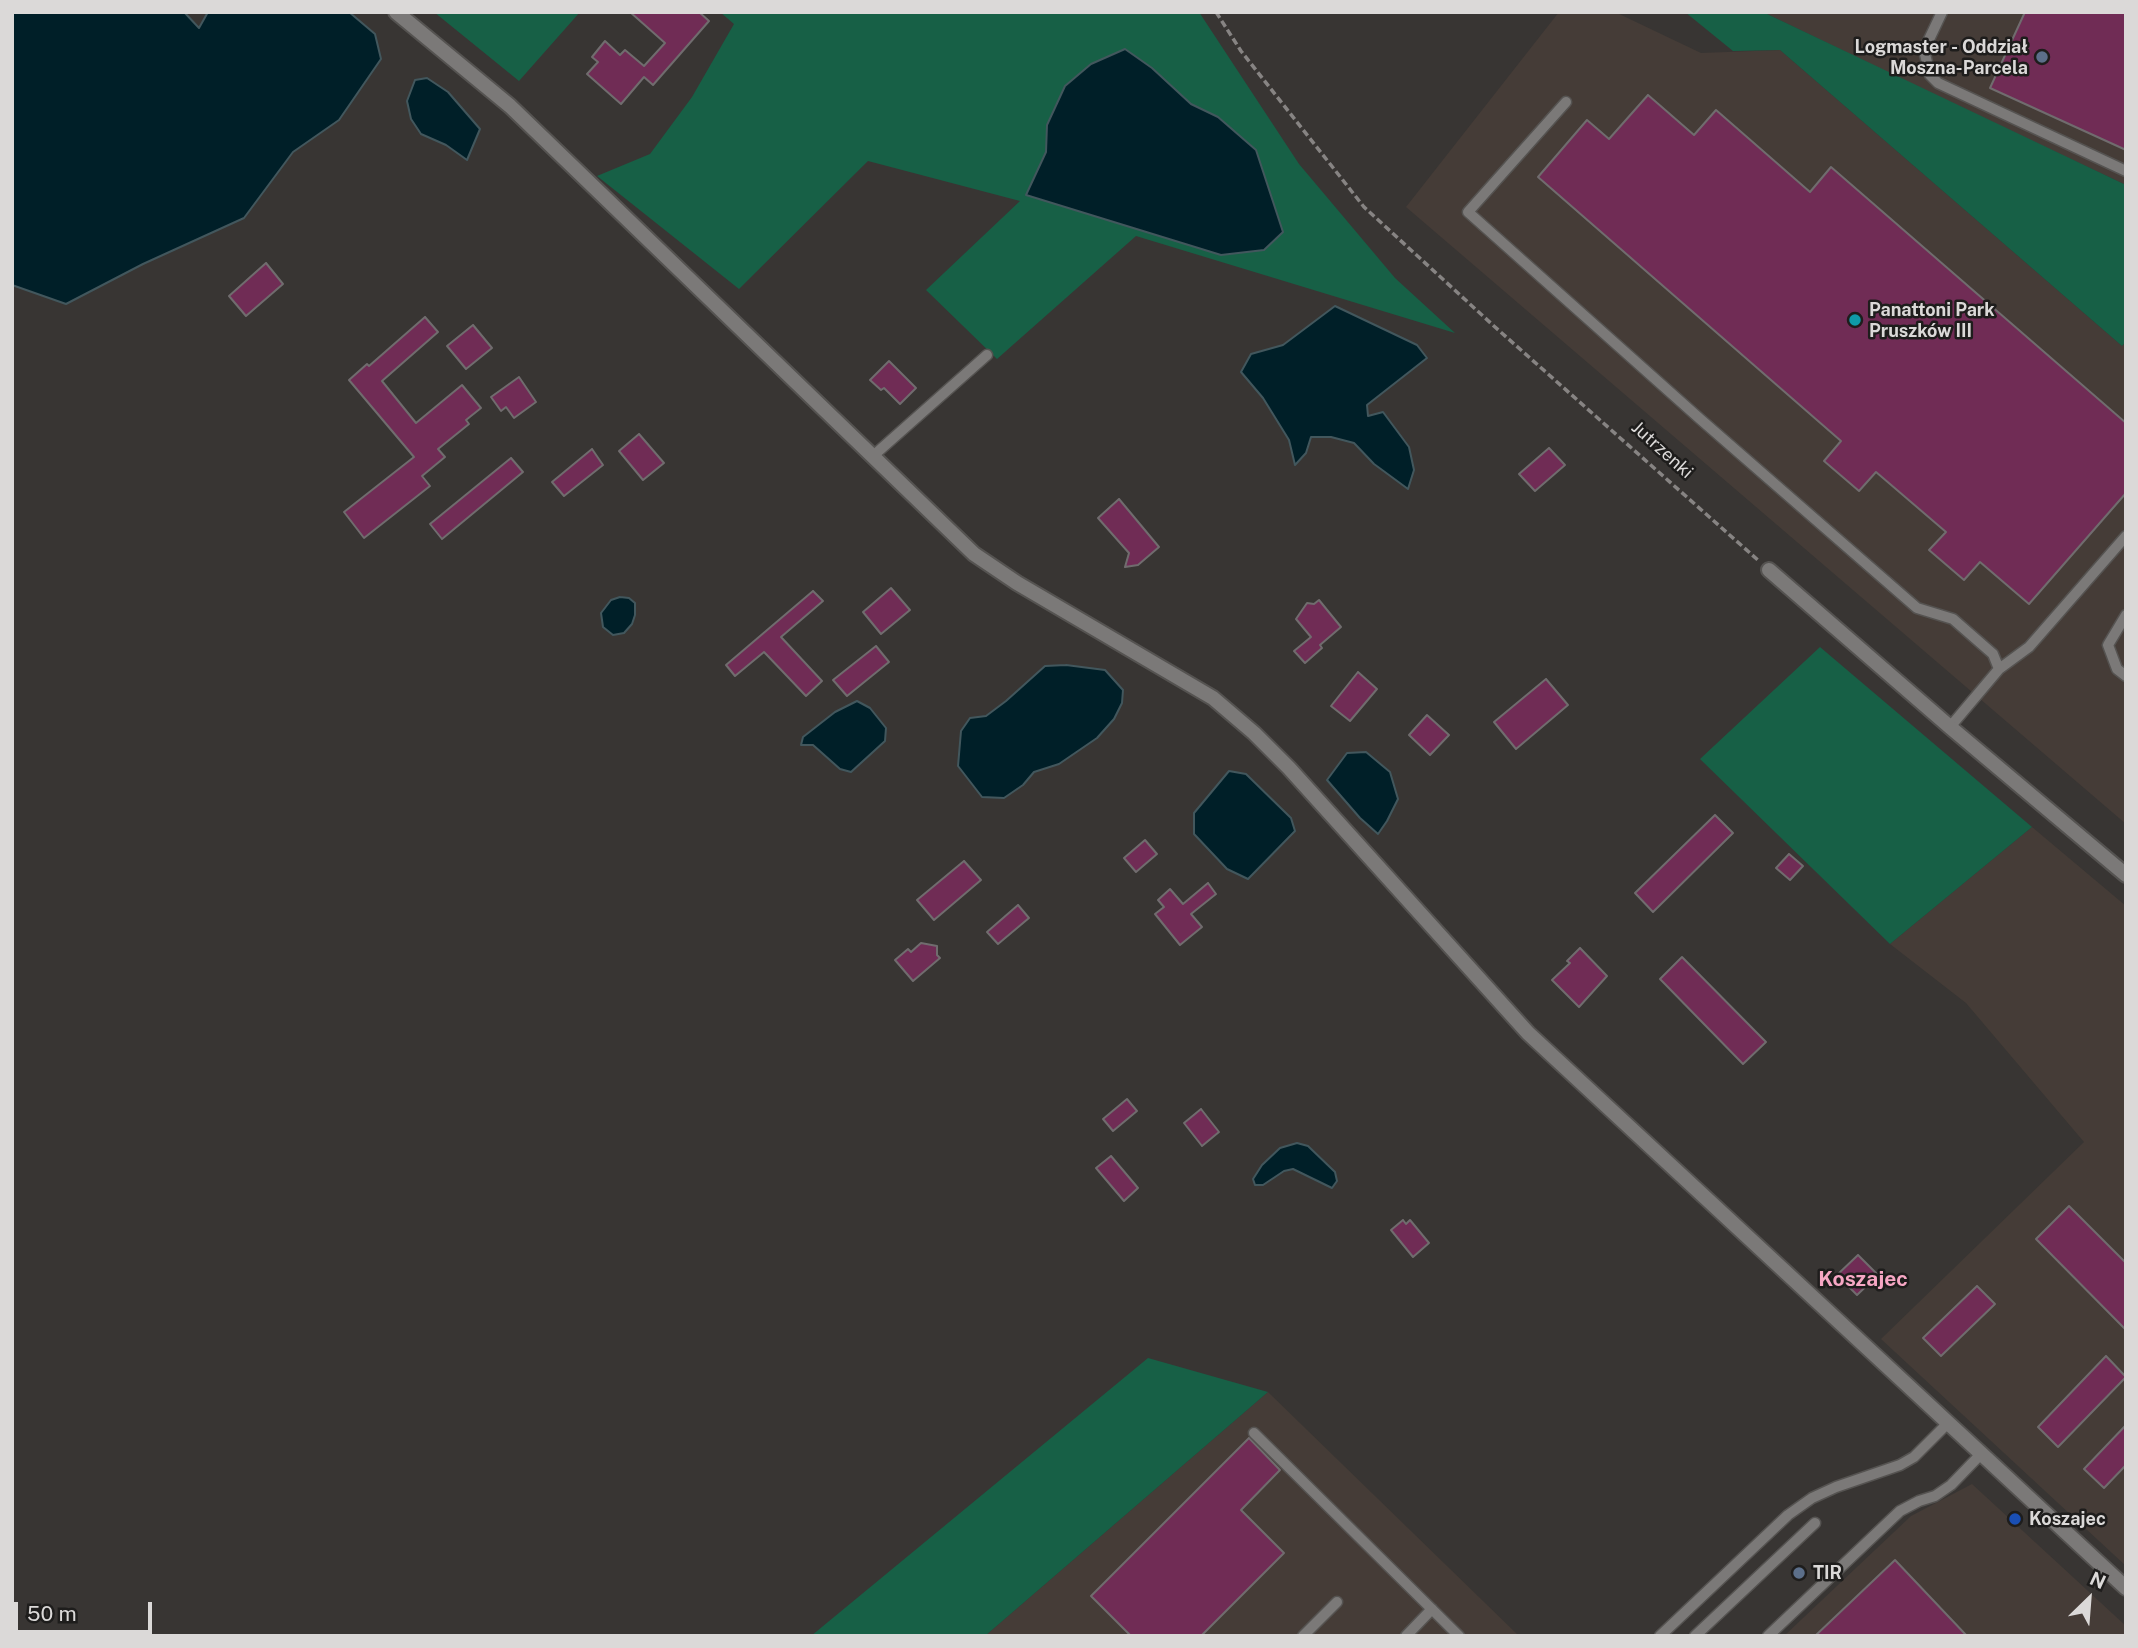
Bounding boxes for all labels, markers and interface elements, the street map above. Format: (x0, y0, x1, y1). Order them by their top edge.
place label: Logmaster - Oddział Moszna-Parcela (1854, 36, 2028, 78)
marker: Logmaster - Oddział Moszna-Parcela (2034, 49, 2050, 65)
place label: Panattoni Park Pruszków III (1869, 299, 1995, 342)
marker: Panattoni Park Pruszków III (1847, 312, 1863, 328)
street label: Jutrzenki (1627, 417, 1697, 483)
district label: Koszajec (1818, 1267, 1908, 1293)
place label: Koszajec (2029, 1508, 2106, 1530)
marker: Koszajec (2007, 1511, 2023, 1527)
place label: TIR (1813, 1562, 1842, 1584)
north arrow (2054, 1564, 2124, 1634)
marker: TIR (1791, 1565, 1807, 1581)
text: N (2086, 1567, 2109, 1593)
scale bar (18, 1588, 156, 1632)
text: 50 m (27, 1601, 77, 1626)

